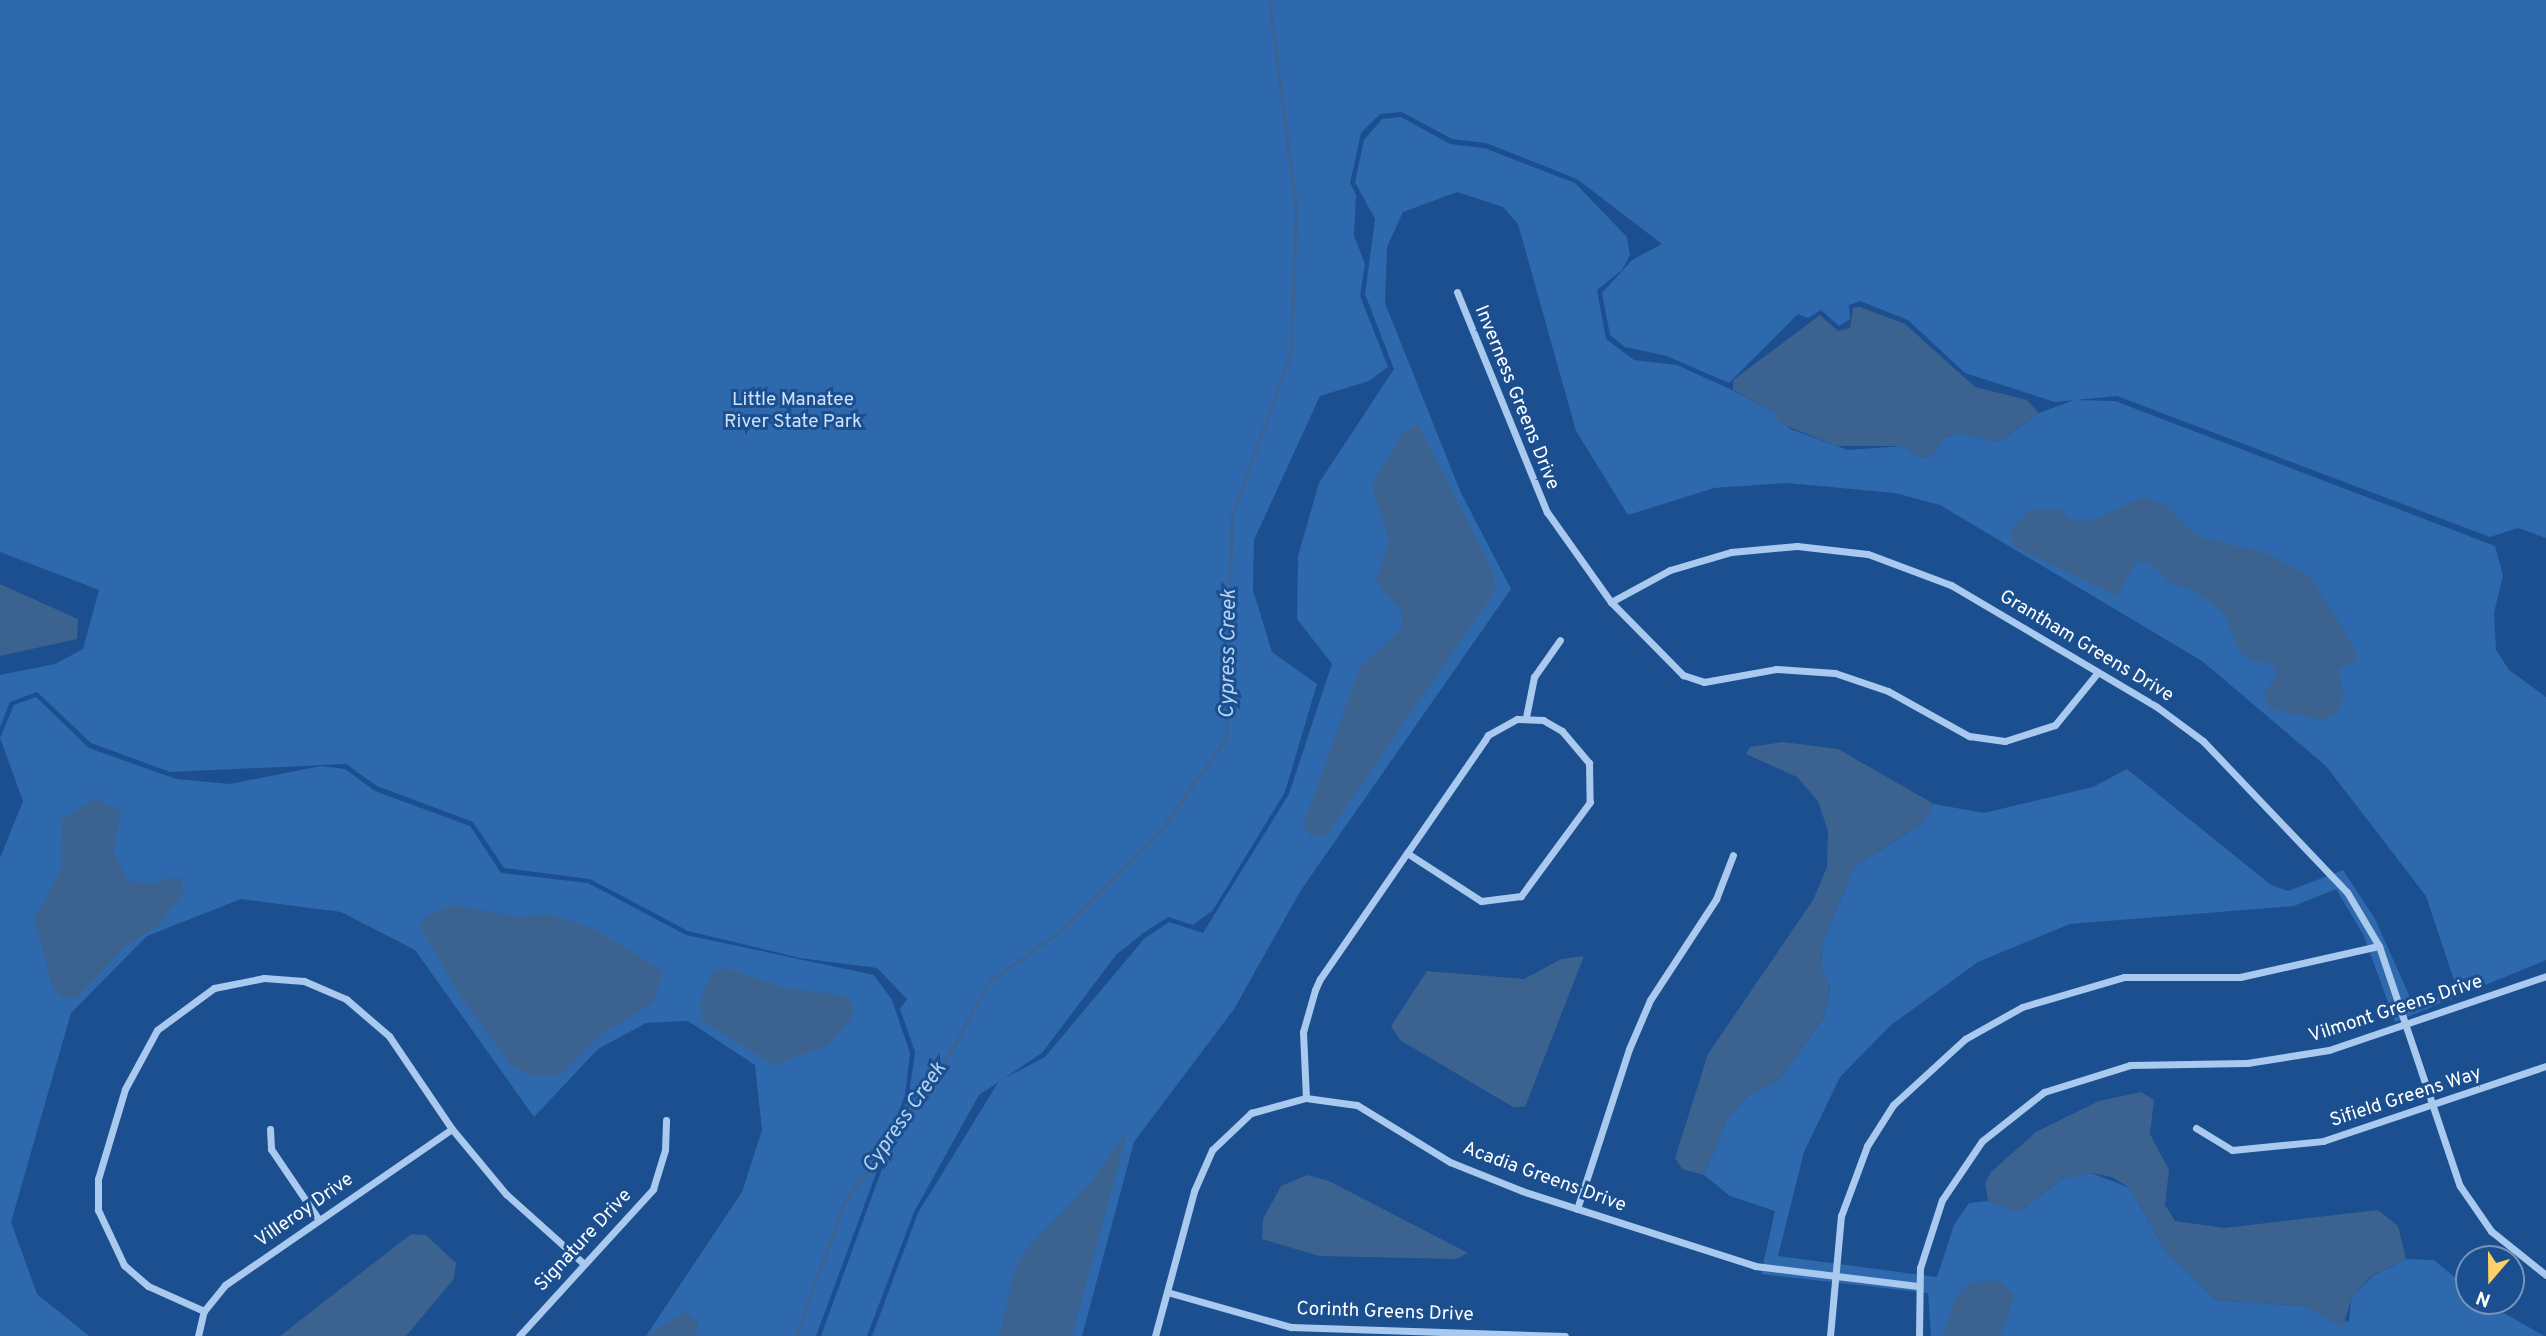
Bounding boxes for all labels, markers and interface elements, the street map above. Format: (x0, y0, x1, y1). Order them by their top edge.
street label: Inverness Greens Drive (1469, 303, 1563, 493)
park label: Little Manatee River State Park (724, 390, 862, 434)
street label: Grantham Greens Drive (1995, 586, 2177, 708)
water label: Cypress Creek (1215, 589, 1243, 719)
street label: Vilmont Greens Drive (2306, 971, 2486, 1049)
water label: Cypress Creek (858, 1058, 952, 1178)
street label: Sifield Greens Way (2327, 1063, 2485, 1133)
street label: Acadia Greens Drive (1459, 1138, 1629, 1218)
street label: Villeroy Drive (252, 1169, 358, 1253)
street label: Signature Drive (531, 1185, 637, 1297)
north arrow (2455, 1245, 2525, 1315)
text: N (2473, 1284, 2494, 1311)
street label: Corinth Greens Drive (1296, 1299, 1474, 1327)

